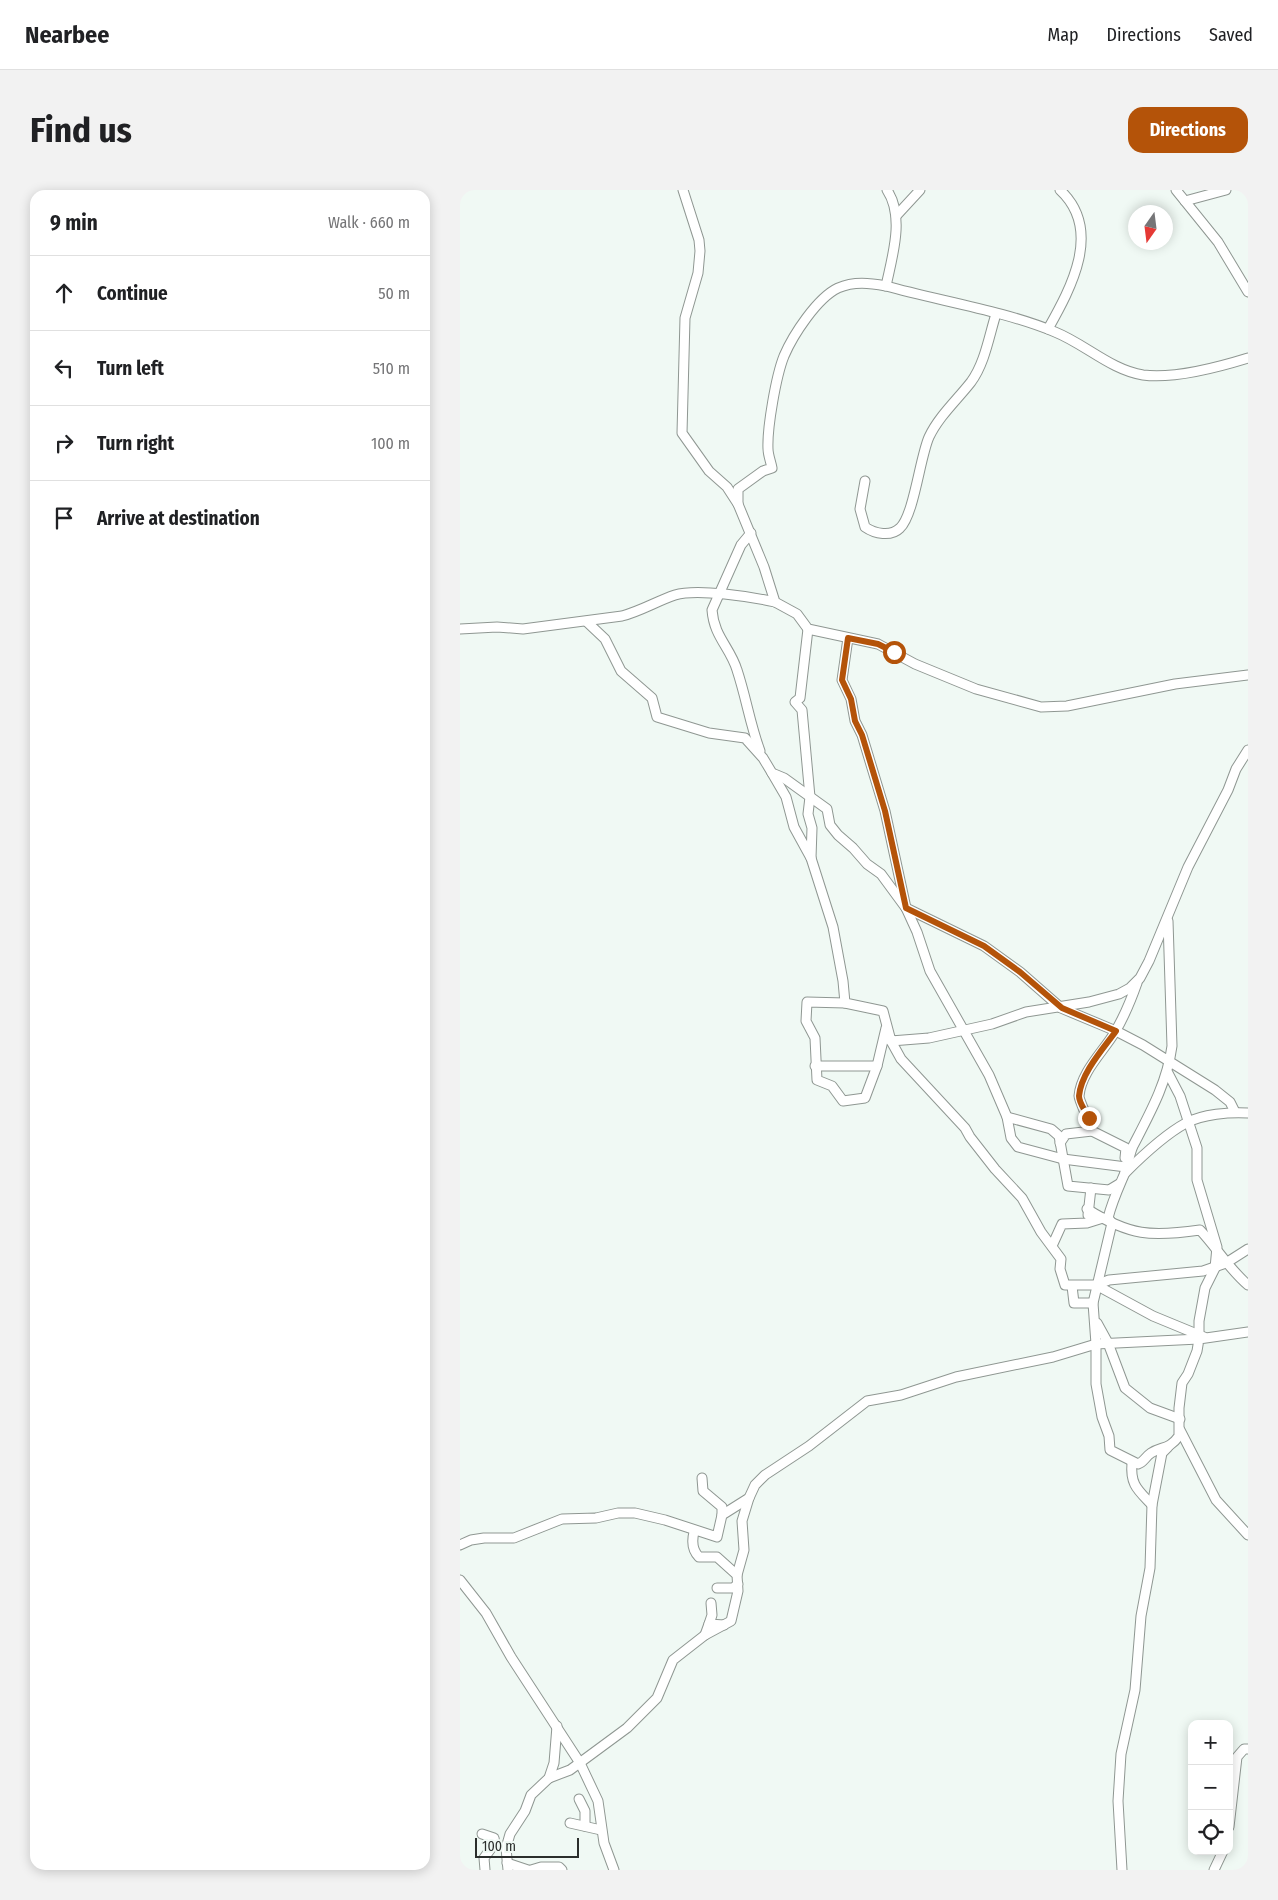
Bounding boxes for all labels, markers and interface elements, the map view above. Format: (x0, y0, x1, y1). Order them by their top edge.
text: Nearbee (25, 21, 109, 49)
text: Map (1047, 24, 1079, 46)
text: Directions (1107, 24, 1181, 46)
text: Saved (1209, 24, 1253, 46)
button: Directions (1128, 107, 1248, 153)
text: Find us (30, 109, 132, 151)
north arrow (1128, 205, 1173, 250)
text: 9 min (50, 210, 98, 236)
text: Walk · 660 m (328, 213, 410, 232)
icon: ahead (50, 279, 78, 307)
text: Continue (97, 282, 168, 305)
text: 50 m (378, 284, 410, 303)
icon: left (50, 354, 78, 382)
text: Turn left (97, 357, 164, 380)
text: 510 m (373, 359, 410, 378)
icon: right (50, 429, 78, 457)
text: Turn right (97, 432, 174, 455)
text: 100 m (371, 434, 410, 453)
icon: arrive (50, 504, 78, 532)
text: Arrive at destination (97, 507, 260, 530)
route start (883, 641, 906, 664)
route end (1078, 1107, 1101, 1130)
map controls (1188, 1720, 1233, 1855)
button: + (1188, 1720, 1233, 1765)
button: − (1188, 1765, 1233, 1810)
button: locate (1188, 1810, 1233, 1855)
scale bar (475, 1835, 579, 1858)
text: 100 m (482, 1838, 516, 1855)

